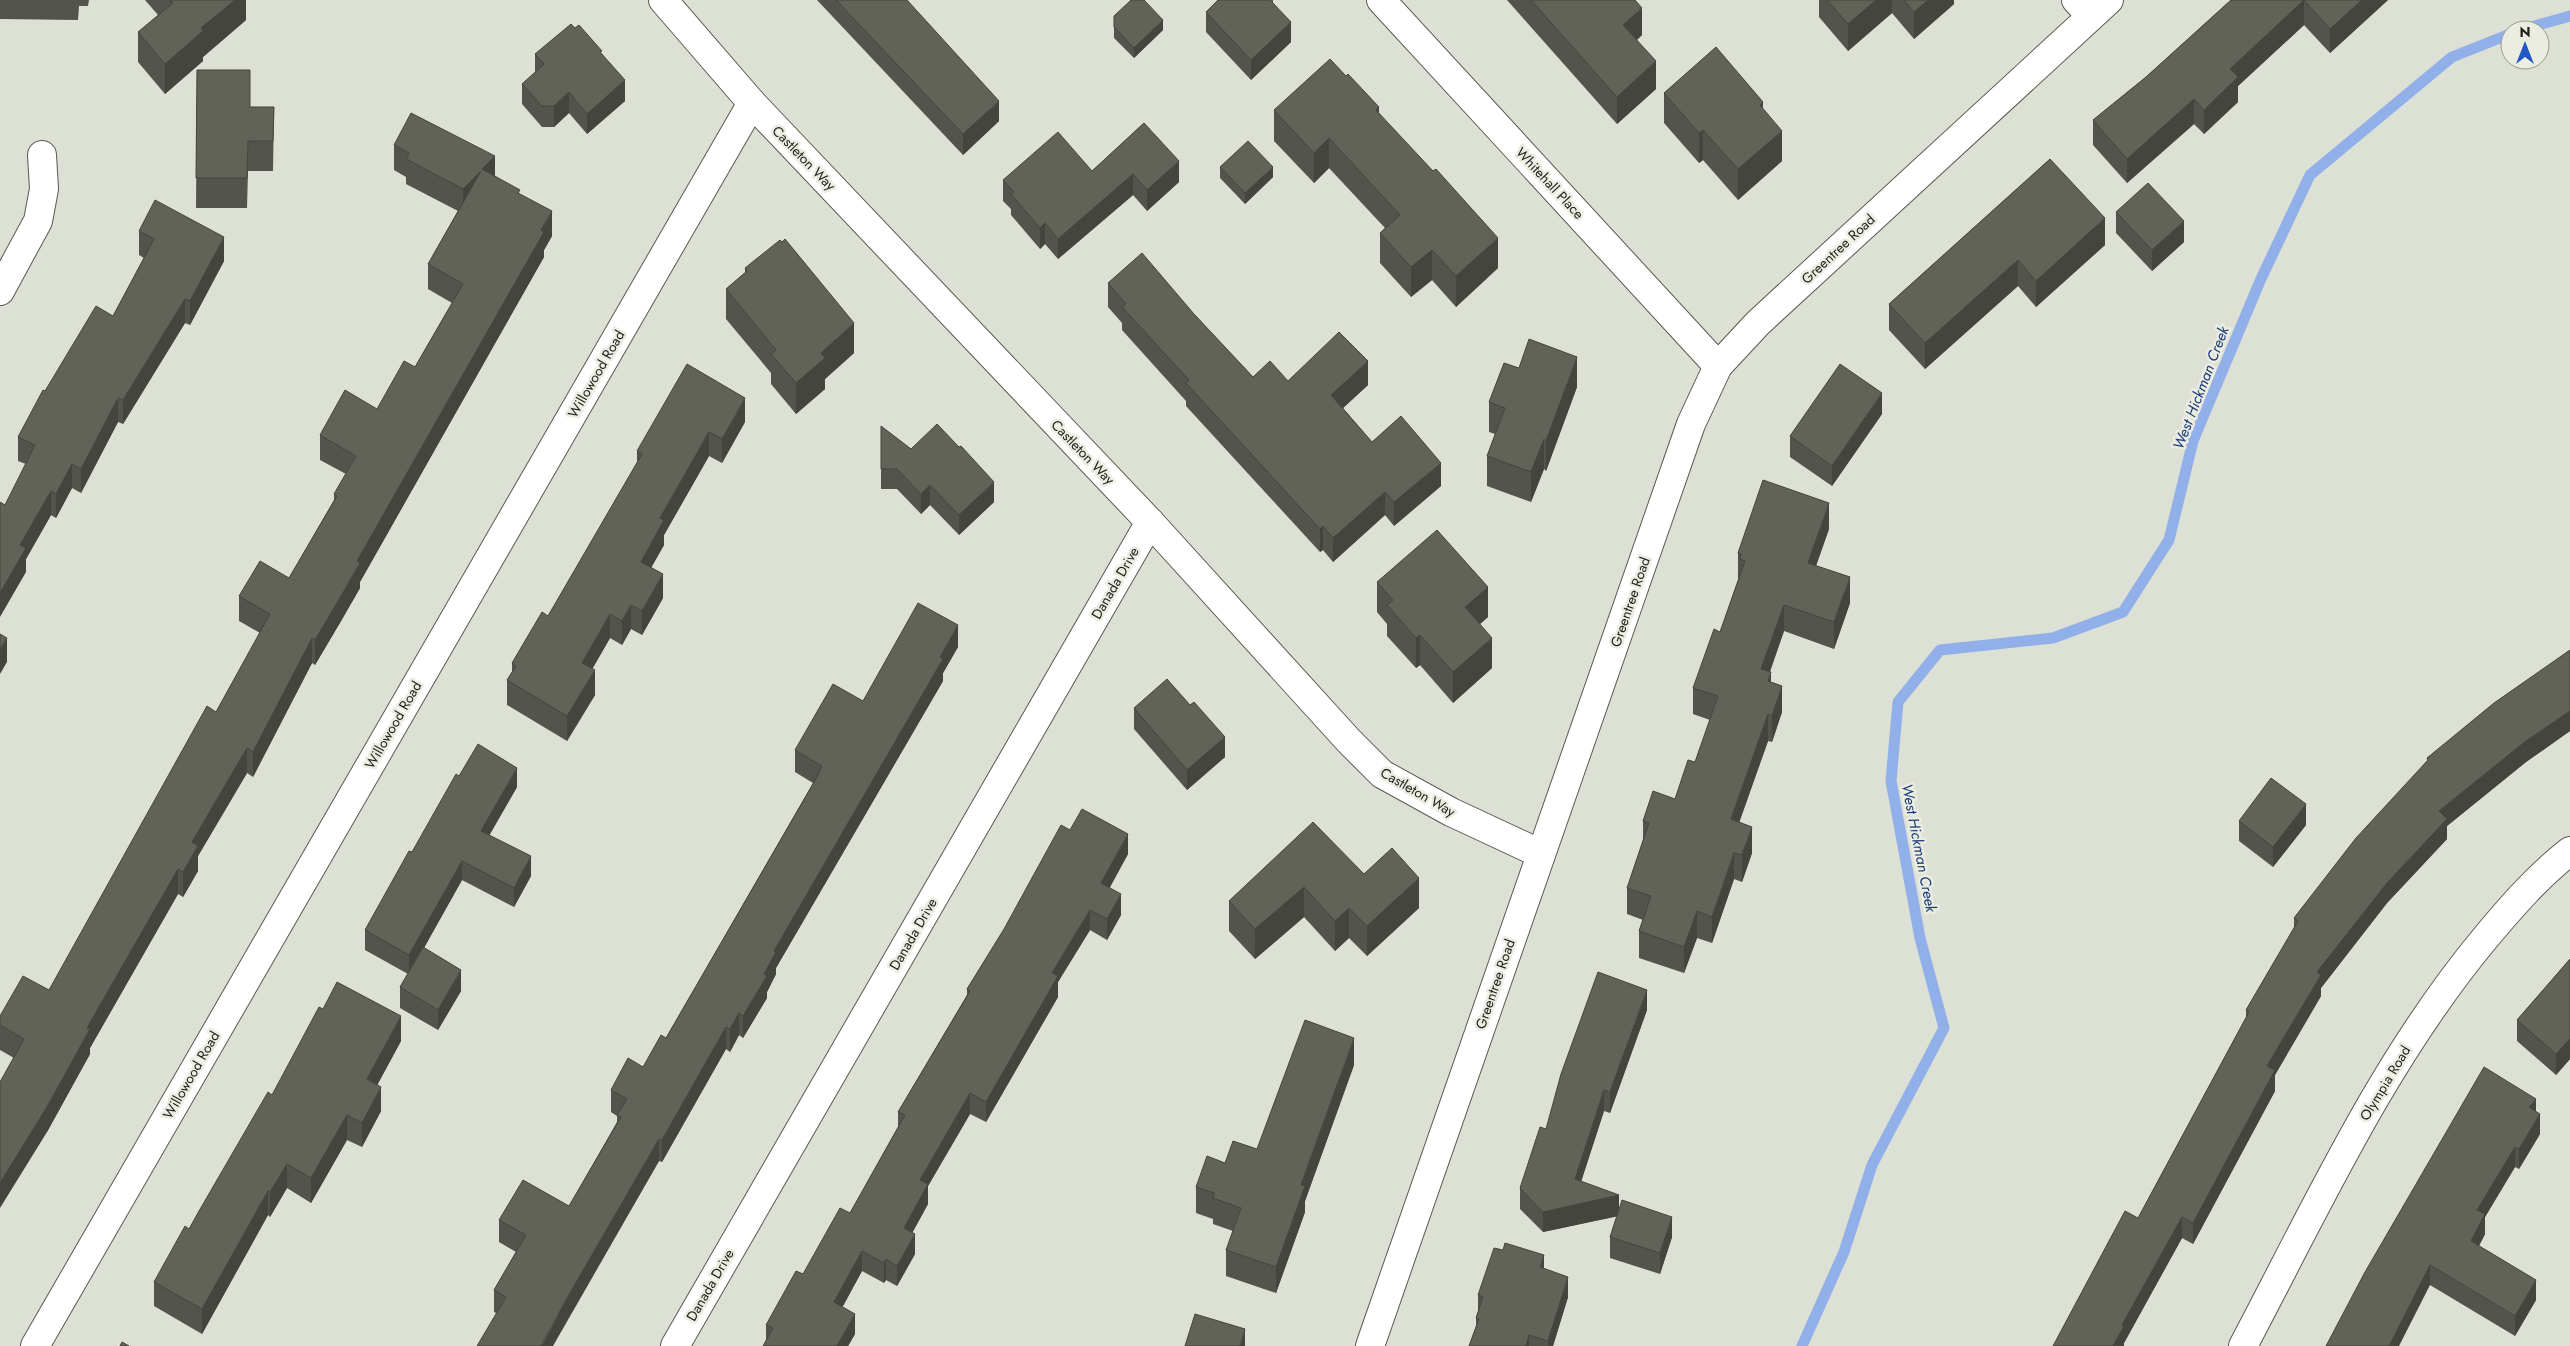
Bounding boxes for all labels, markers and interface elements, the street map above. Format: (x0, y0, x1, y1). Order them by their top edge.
north arrow (2500, 20, 2550, 70)
text: N (2519, 22, 2531, 42)
street label: Castleton Way (768, 121, 841, 196)
street label: Whitehall Place (1511, 143, 1589, 223)
street label: Greentree Road (1797, 210, 1879, 288)
water label: West Hickman Creek (2167, 323, 2235, 453)
street label: Willowood Road (563, 326, 629, 422)
street label: Castleton Way (1047, 415, 1120, 490)
street label: Danada Drive (1086, 543, 1144, 623)
street label: Greentree Road (1605, 554, 1655, 650)
street label: Willowood Road (360, 677, 426, 773)
street label: Castleton Way (1377, 762, 1460, 822)
water label: West Hickman Creek (1896, 782, 1942, 915)
street label: Danada Drive (884, 894, 942, 974)
street label: Greentree Road (1470, 936, 1520, 1032)
street label: Willowood Road (158, 1027, 224, 1123)
street label: Olympia Road (2355, 1042, 2415, 1124)
street label: Danada Drive (681, 1245, 739, 1325)

